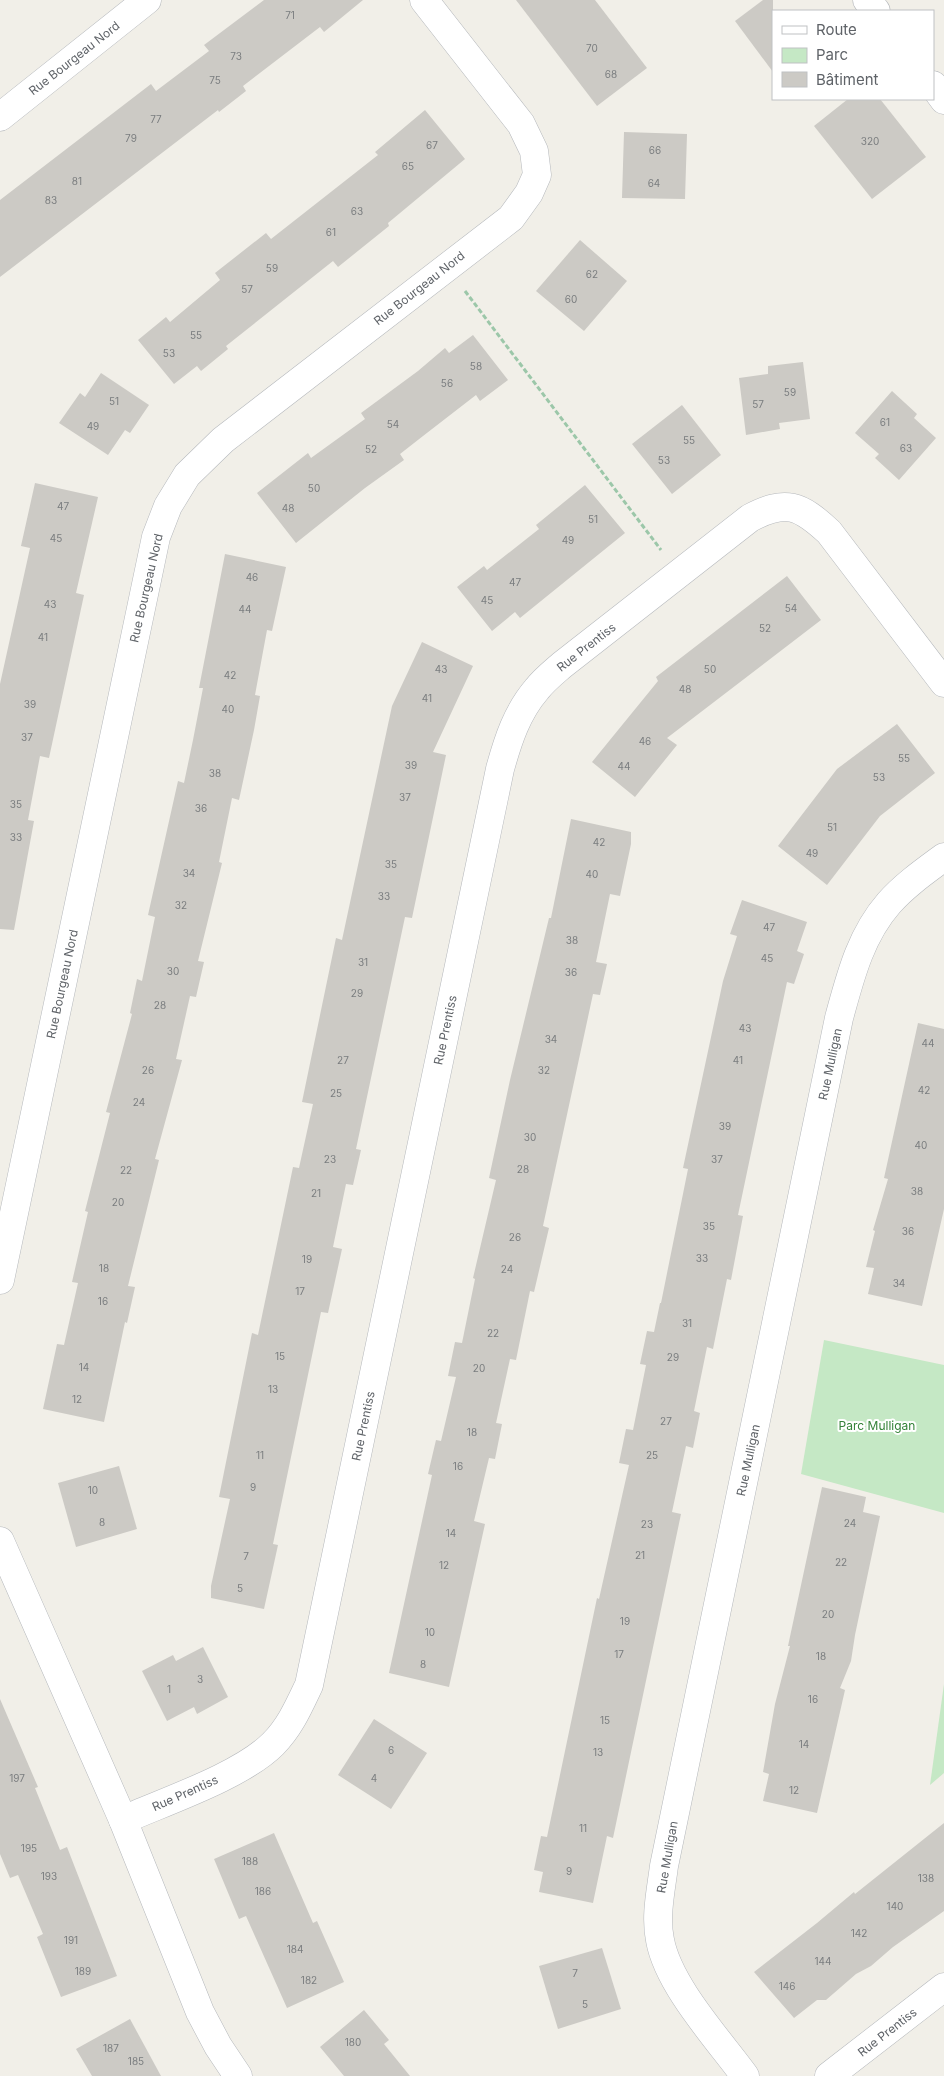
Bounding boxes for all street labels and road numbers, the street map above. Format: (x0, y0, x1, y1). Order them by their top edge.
street label: Rue Bourgeau Nord (26, 18, 122, 98)
street label: Rue Bourgeau Nord (371, 248, 467, 328)
street label: Rue Bourgeau Nord (126, 532, 166, 644)
street label: Rue Prentiss (554, 619, 618, 675)
street label: Rue Bourgeau Nord (43, 928, 81, 1040)
street label: Rue Prentiss (430, 994, 460, 1066)
street label: Rue Mulligan (815, 1027, 845, 1101)
street label: Rue Prentiss (348, 1390, 378, 1462)
street label: Rue Mulligan (733, 1423, 763, 1497)
street label: Rue Prentiss (150, 1772, 220, 1814)
street label: Rue Mulligan (653, 1820, 681, 1894)
street label: Rue Prentiss (855, 2004, 919, 2060)

